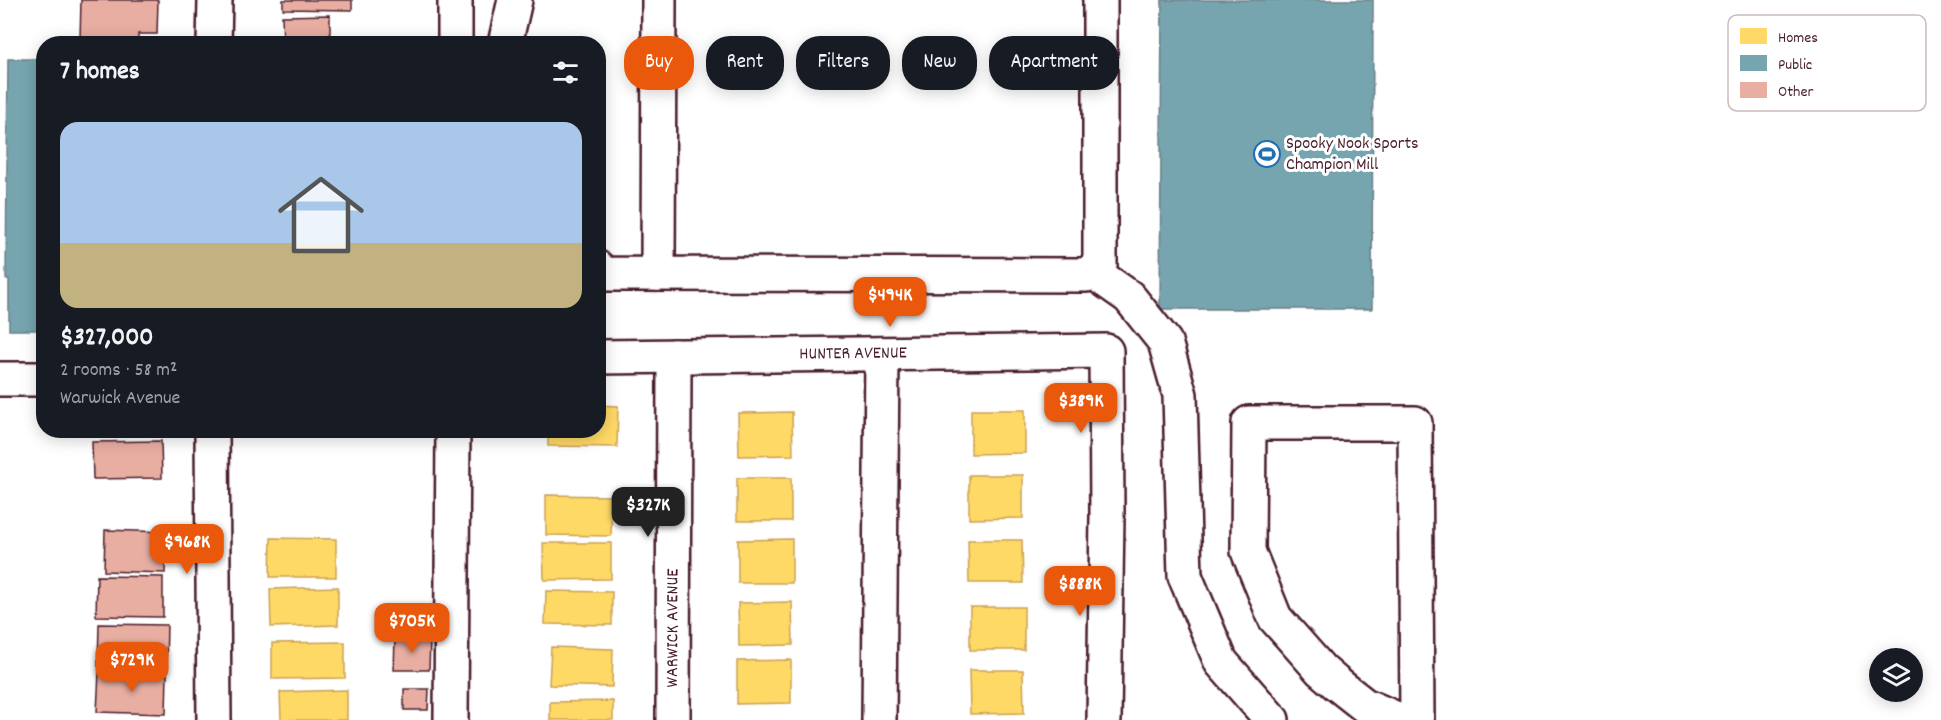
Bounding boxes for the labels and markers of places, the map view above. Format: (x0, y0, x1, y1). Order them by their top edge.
place label: Spooky Nook Sports Champion Mill (1286, 132, 1419, 178)
sports icon: Spooky Nook Sports Champion Mill (1252, 139, 1282, 169)
pin: $494K (848, 277, 932, 328)
pin: $389K (1039, 383, 1123, 434)
pin: $327K (606, 487, 690, 538)
pin: $968K (145, 524, 229, 575)
pin: $888K (1038, 566, 1122, 617)
pin: $705K (370, 603, 454, 654)
pin: $729K (90, 642, 174, 693)

